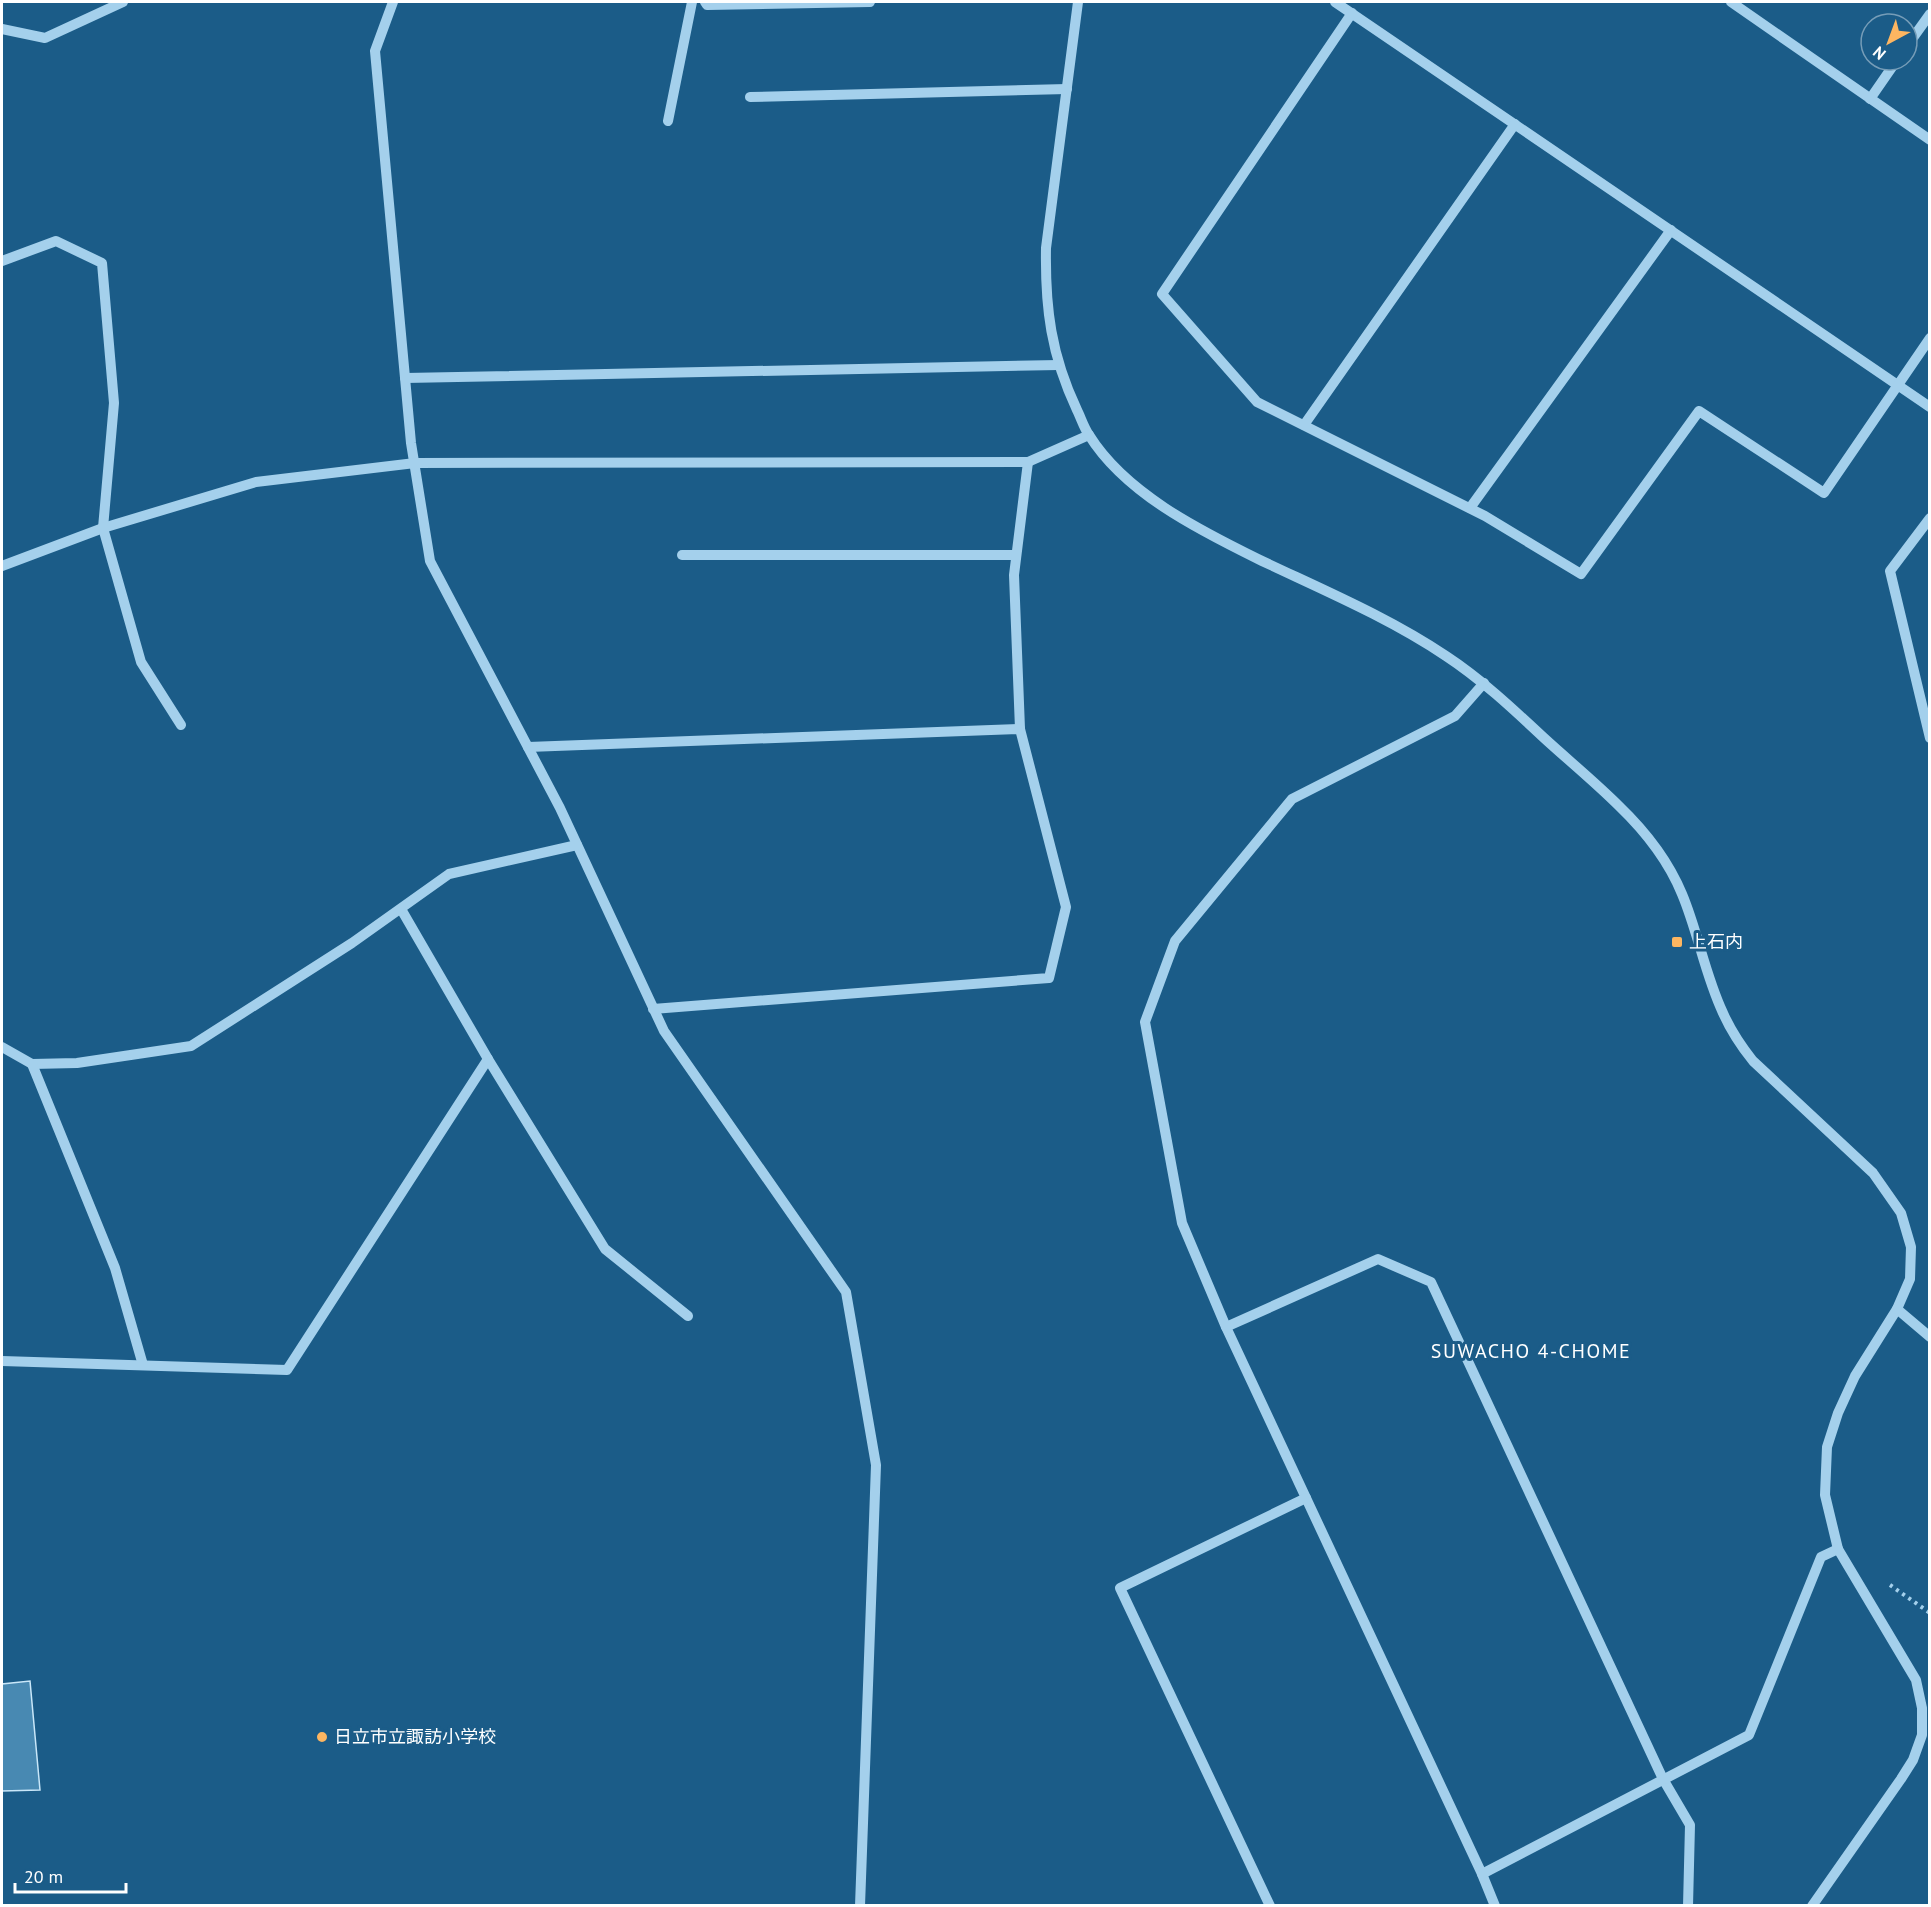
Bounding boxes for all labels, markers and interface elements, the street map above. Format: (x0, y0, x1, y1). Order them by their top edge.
north arrow (1859, 12, 1919, 72)
text: N (1869, 42, 1890, 64)
place label: 上石内 (1689, 930, 1743, 953)
marker: 上石内 (1670, 935, 1684, 949)
district label: SUWACHO 4-CHOME (1431, 1338, 1631, 1364)
place label: 日立市立諏訪小学校 (334, 1725, 496, 1748)
marker: 日立市立諏訪小学校 (315, 1730, 329, 1744)
scale bar (15, 1856, 126, 1894)
text: 20 m (24, 1865, 63, 1888)

